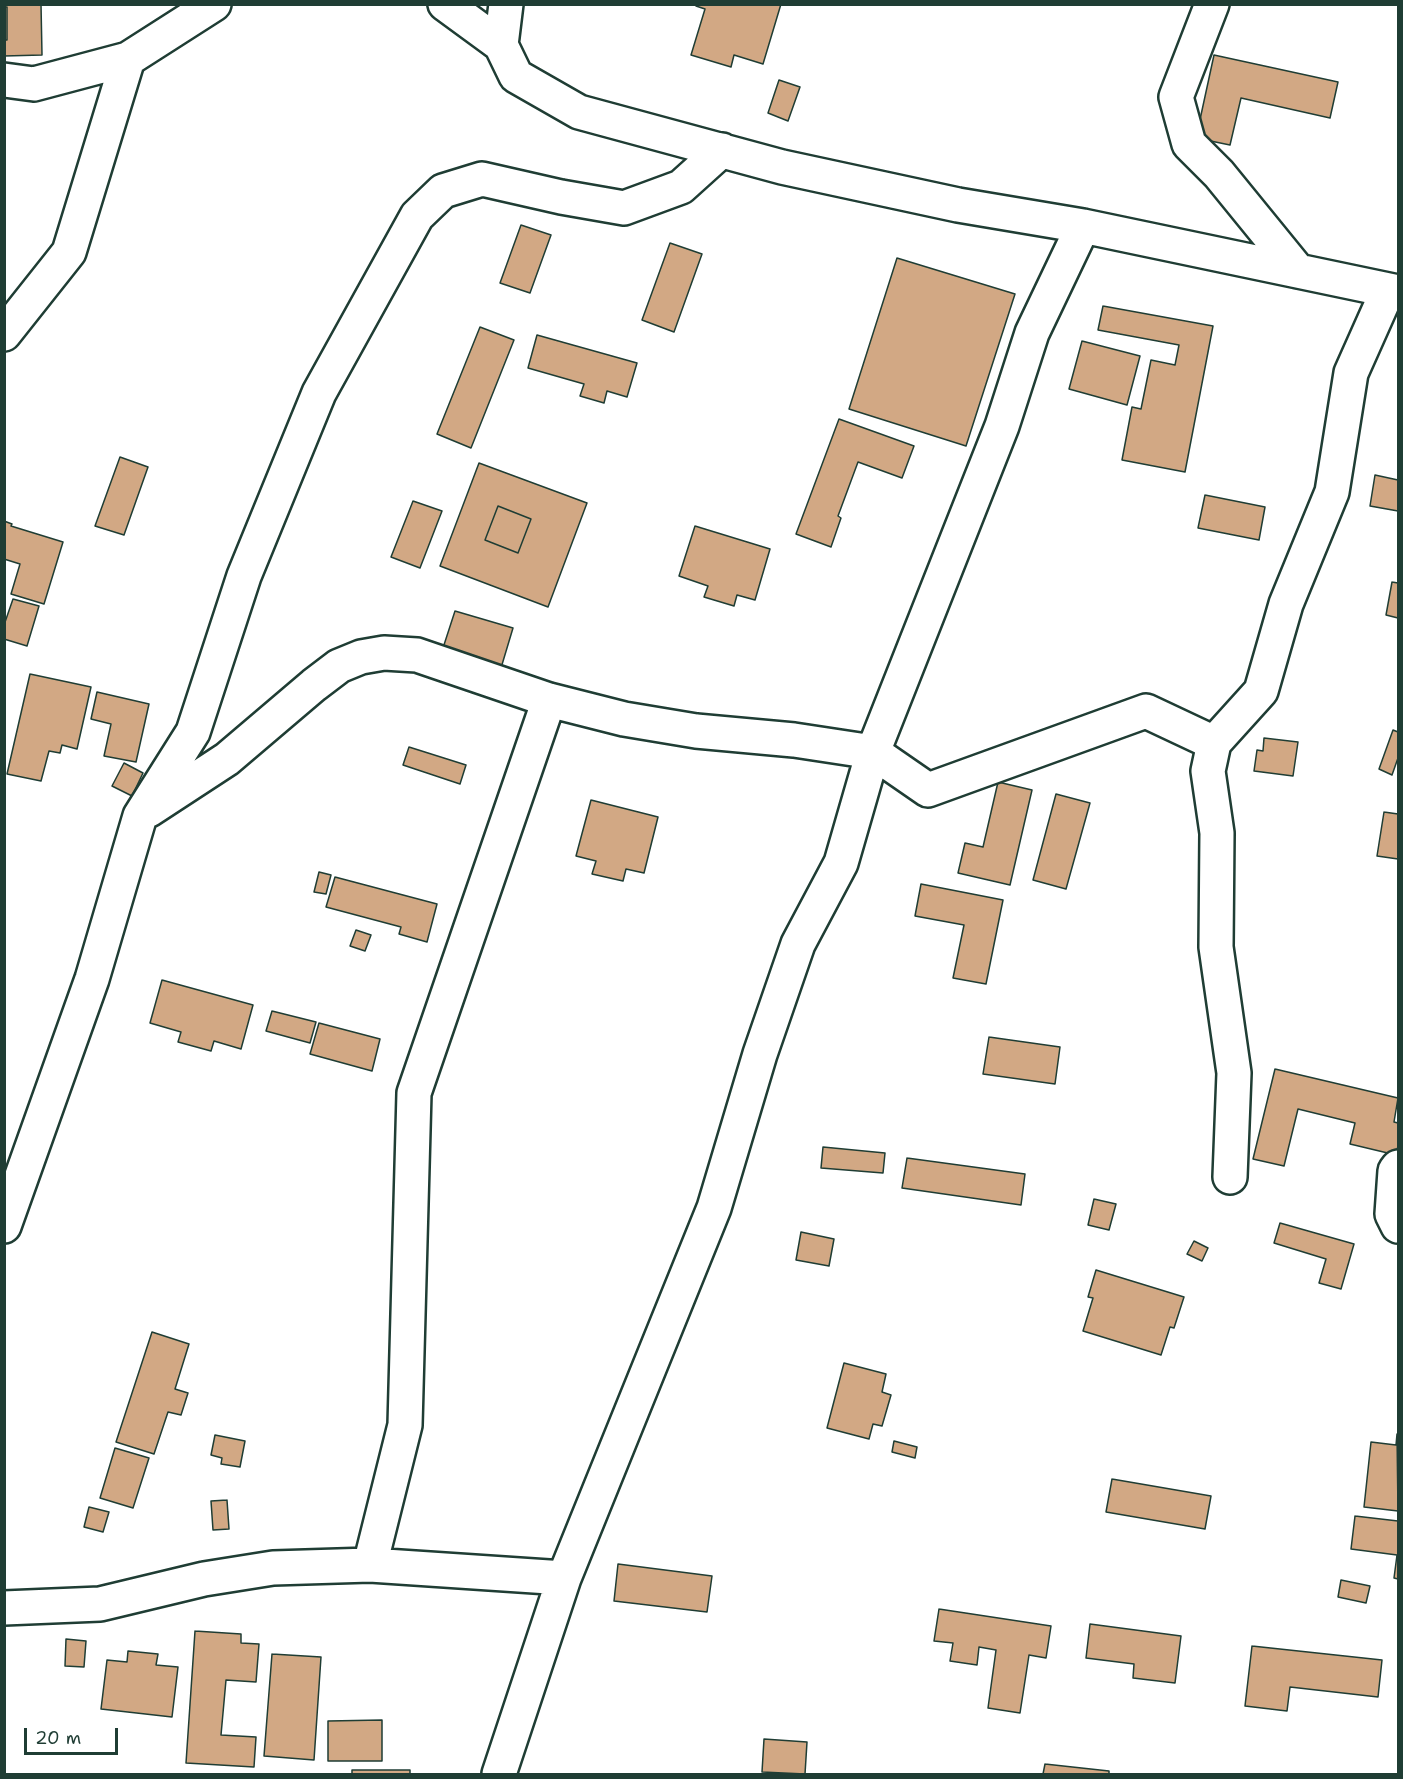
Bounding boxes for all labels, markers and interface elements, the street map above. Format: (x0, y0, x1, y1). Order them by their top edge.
scale bar (27, 1716, 122, 1754)
text: 20 m (35, 1726, 81, 1750)

